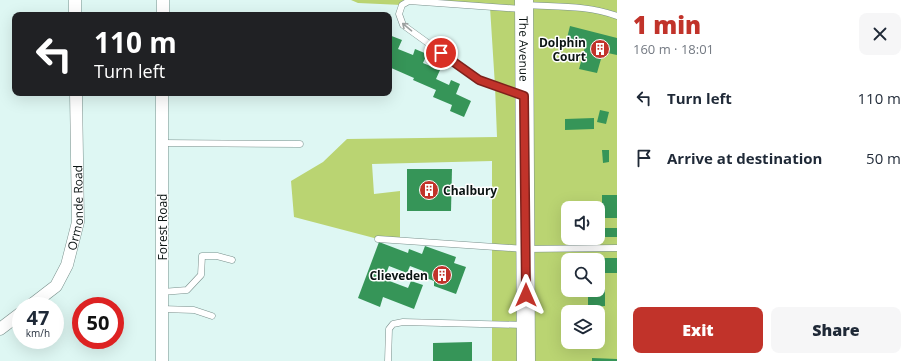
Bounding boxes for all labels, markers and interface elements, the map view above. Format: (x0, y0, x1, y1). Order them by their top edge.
text: 1 min (633, 8, 701, 41)
button: close (859, 13, 901, 55)
street label: The Avenue (516, 16, 533, 82)
text: 110 m (94, 23, 177, 61)
one-way arrow (402, 23, 413, 32)
icon: left (28, 28, 80, 80)
place label: Dolphin Court (539, 34, 586, 65)
pin (424, 36, 458, 70)
building icon: Dolphin Court (589, 38, 611, 60)
text: 160 m · 18:01 (633, 40, 714, 58)
icon: arrive (430, 42, 452, 64)
text: Turn left (94, 59, 165, 83)
icon: left (633, 87, 655, 109)
text: Turn left (667, 88, 732, 108)
text: 110 m (857, 88, 901, 108)
icon: arrive (633, 147, 655, 169)
text: Arrive at destination (667, 148, 822, 168)
text: 50 m (866, 148, 901, 168)
street label: Ormonde Road (63, 165, 87, 252)
building icon: Chalbury (418, 179, 440, 201)
place label: Chalbury (443, 182, 497, 199)
street label: Forest Road (154, 194, 171, 260)
map controls (561, 201, 605, 349)
button: sound (561, 201, 605, 245)
button: search (561, 253, 605, 297)
building icon: Clieveden (431, 264, 453, 286)
place label: Clieveden (369, 267, 428, 284)
position arrow (505, 274, 547, 316)
speed limit sign: 50 (72, 297, 124, 349)
text: 47 (27, 304, 49, 331)
button: layers (561, 305, 605, 349)
button: Exit (633, 307, 763, 353)
button: Share (771, 307, 901, 353)
text: km/h (26, 326, 50, 340)

